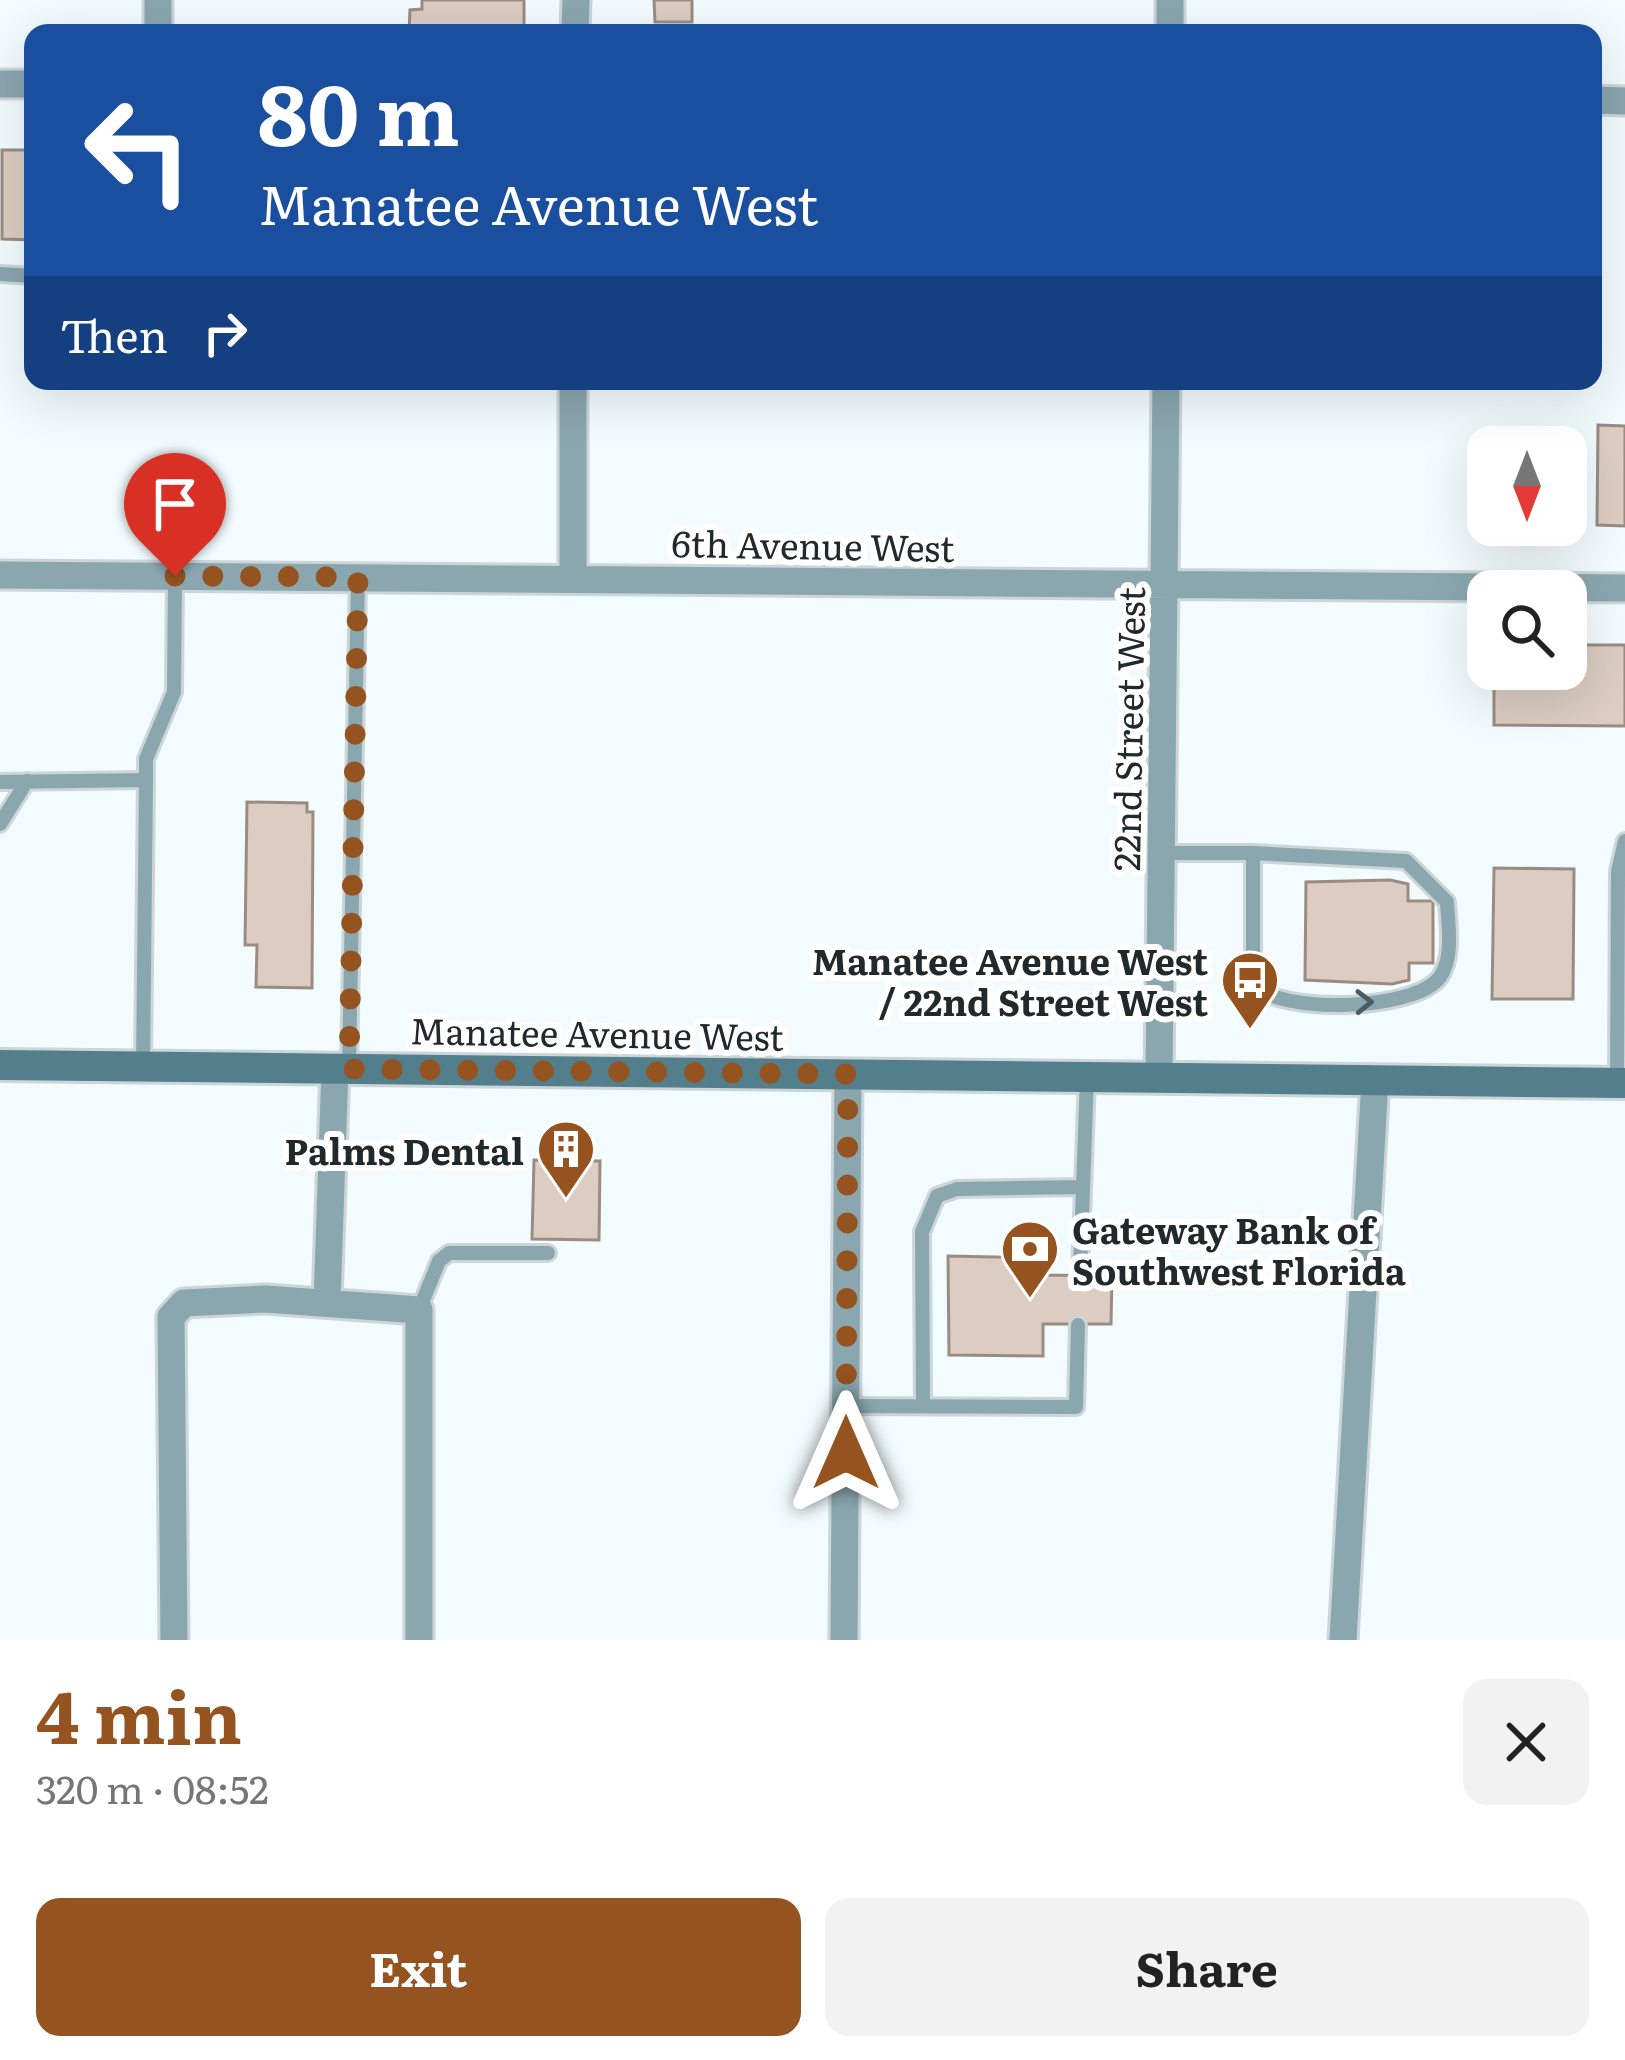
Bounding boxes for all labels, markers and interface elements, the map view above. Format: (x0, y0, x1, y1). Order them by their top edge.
text: 80 m (258, 47, 460, 172)
icon: left (60, 72, 216, 228)
text: Manatee Avenue West (258, 161, 819, 242)
text: Then (60, 300, 168, 367)
icon: right (192, 300, 258, 366)
north arrow (1467, 426, 1587, 546)
map controls (1467, 426, 1587, 690)
pin (124, 453, 226, 576)
icon: arrive (142, 471, 208, 537)
street label: 6th Avenue West (671, 515, 955, 573)
button: search (1467, 570, 1587, 690)
street label: 22nd Street West (1098, 586, 1156, 872)
place label: Manatee Avenue West / 22nd Street West (812, 933, 1208, 1027)
bus stop icon: Manatee Avenue West / 22nd Street West (1219, 949, 1281, 1031)
one-way arrow (1356, 989, 1374, 1015)
street label: Manatee Avenue West (410, 1002, 785, 1062)
building icon: Palms Dental (535, 1118, 597, 1200)
place label: Palms Dental (285, 1123, 524, 1176)
place label: Gateway Bank of Southwest Florida (1072, 1202, 1406, 1296)
bank icon: Gateway Bank of Southwest Florida (999, 1218, 1061, 1300)
position arrow (783, 1390, 909, 1516)
text: 4 min (36, 1659, 242, 1766)
button: close (1463, 1679, 1589, 1805)
text: 320 m · 08:52 (36, 1758, 269, 1816)
button: Exit (36, 1898, 801, 2036)
button: Share (825, 1898, 1589, 2036)

